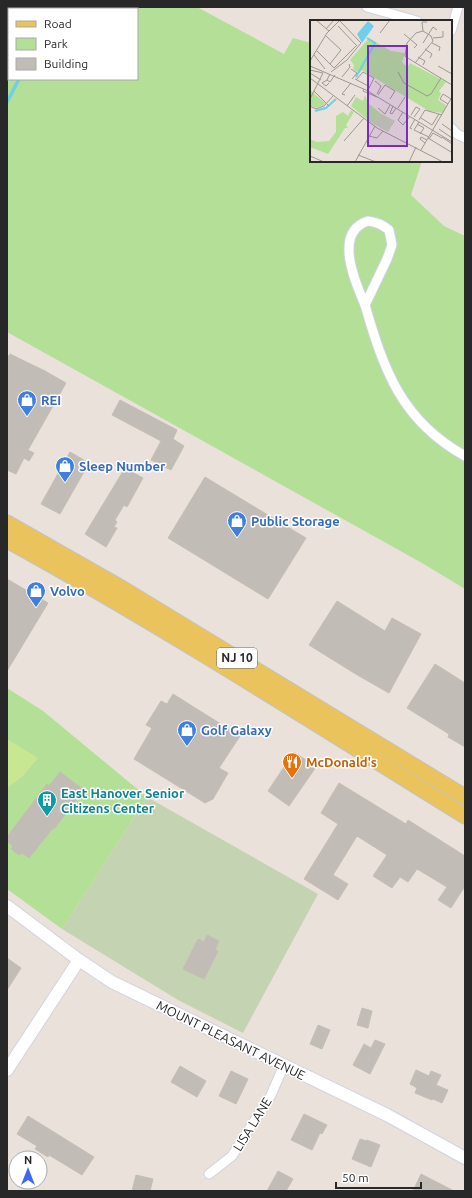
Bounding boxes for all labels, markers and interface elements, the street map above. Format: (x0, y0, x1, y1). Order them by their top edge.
legend (8, 8, 138, 80)
text: Road (44, 17, 72, 30)
inset map (310, 20, 452, 162)
text: Park (44, 37, 68, 50)
text: Building (44, 57, 88, 70)
shop icon: REI (16, 389, 38, 417)
place label: REI (41, 393, 61, 407)
shop icon: Sleep Number (54, 455, 76, 483)
place label: Sleep Number (79, 459, 166, 473)
shop icon: Public Storage (226, 510, 248, 538)
place label: Public Storage (251, 514, 340, 528)
shop icon: Volvo (25, 580, 47, 608)
place label: Volvo (50, 584, 85, 598)
road number: NJ 10 (217, 648, 257, 668)
shop icon: Golf Galaxy (176, 719, 198, 747)
place label: Golf Galaxy (201, 723, 272, 737)
restaurant icon: McDonald's (281, 751, 303, 779)
place label: McDonald's (306, 755, 377, 769)
place label: East Hanover Senior Citizens Center (61, 786, 185, 815)
building icon: East Hanover Senior Citizens Center (36, 789, 58, 817)
street label: MOUNT PLEASANT AVENUE (154, 998, 308, 1082)
street label: LISA LANE (230, 1095, 274, 1153)
north arrow (8, 1150, 48, 1190)
text: N (24, 1154, 32, 1166)
scale bar (336, 1164, 421, 1190)
text: 50 m (342, 1171, 369, 1184)

